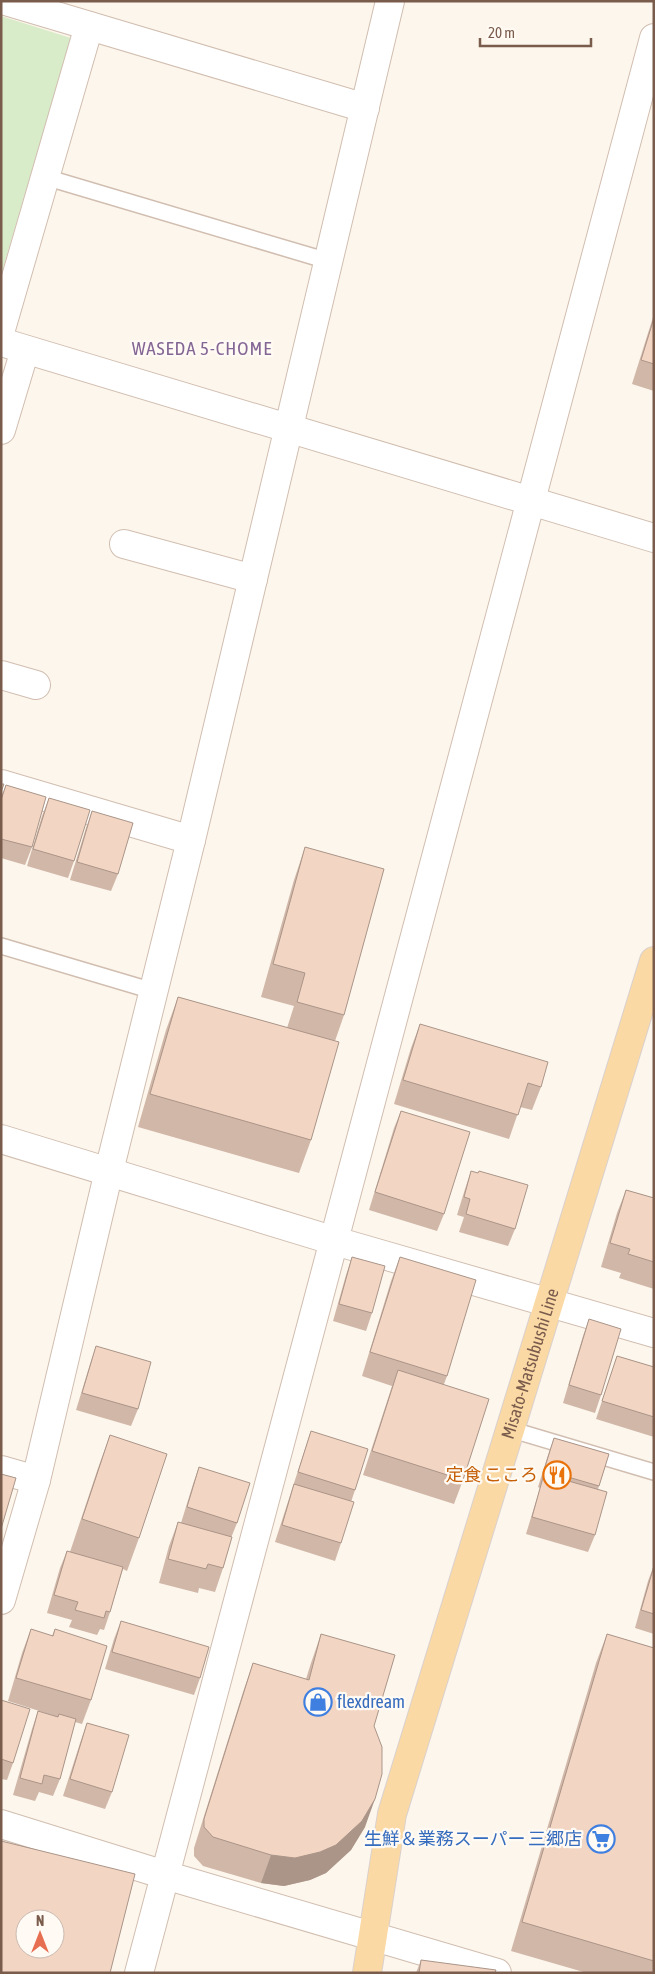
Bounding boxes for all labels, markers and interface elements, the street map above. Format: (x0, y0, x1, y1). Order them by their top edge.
scale bar (480, 15, 591, 47)
text: 20 m (488, 24, 515, 41)
district label: WASEDA 5-CHOME (132, 337, 272, 359)
street label: Misato-Matsubushi Line (497, 1286, 563, 1441)
restaurant icon: 定食 こころ (542, 1460, 572, 1490)
place label: 定食 こころ (446, 1464, 538, 1485)
shop icon: flexdream (303, 1687, 333, 1717)
place label: flexdream (337, 1691, 405, 1712)
supermarket icon: 生鮮＆業務スーパー 三郷店 (586, 1824, 616, 1854)
place label: 生鮮＆業務スーパー 三郷店 (364, 1828, 582, 1849)
north arrow (15, 1909, 65, 1959)
text: N (36, 1913, 44, 1929)

